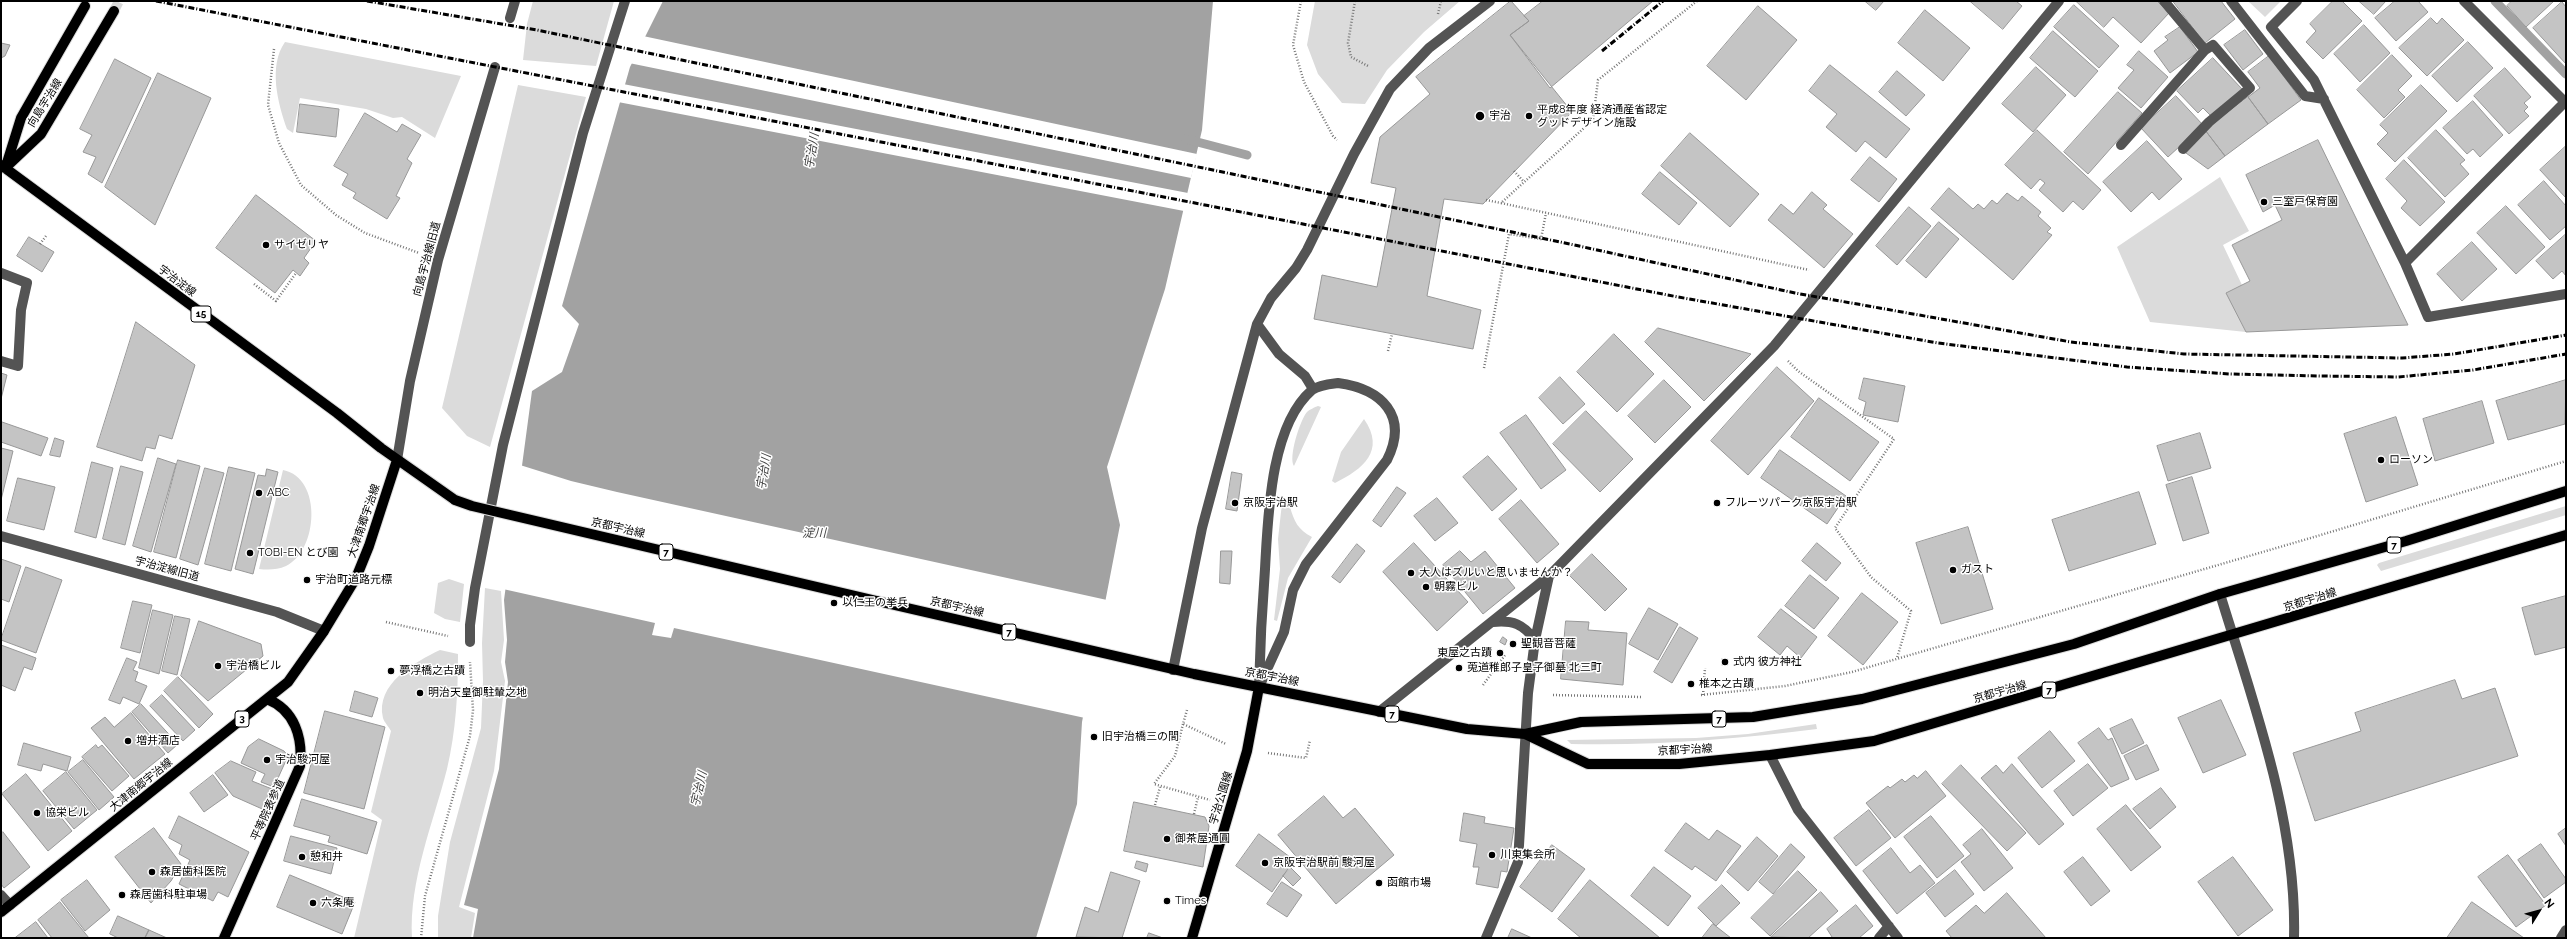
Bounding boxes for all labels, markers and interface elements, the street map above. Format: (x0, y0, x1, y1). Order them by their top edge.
street label: 向島宇治線 (25, 76, 65, 130)
place label: 平成8年度 経済通産省認定 グッドデザイン施設 (1537, 103, 1667, 129)
place label: 宇治 (1489, 109, 1511, 123)
marker: 宇治 (1474, 110, 1486, 122)
marker: 平成8年度 経済通産省認定 グッドデザイン施設 (1524, 111, 1534, 121)
water label: 宇治川 (802, 132, 822, 170)
place label: 三室戸保育園 (2272, 195, 2338, 209)
marker: 三室戸保育園 (2259, 197, 2269, 207)
street label: 向島宇治線旧道 (411, 220, 443, 298)
place label: サイゼリヤ (274, 238, 329, 252)
marker: サイゼリヤ (261, 240, 271, 250)
street label: 宇治淀線 (155, 262, 199, 300)
road number: 15 (191, 306, 211, 322)
water label: 宇治川 (754, 453, 774, 491)
place label: ローソン (2389, 453, 2433, 467)
marker: ローソン (2376, 455, 2386, 465)
street label: 大津南郷宇治線 (345, 482, 383, 560)
place label: ABC (267, 486, 289, 500)
marker: ABC (254, 488, 264, 498)
place label: 京阪宇治駅 (1243, 496, 1298, 510)
place label: フルーツパーク京阪宇治駅 (1725, 496, 1857, 510)
marker: 京阪宇治駅 (1230, 498, 1240, 508)
marker: フルーツパーク京阪宇治駅 (1712, 498, 1722, 508)
street label: 京都宇治線 (590, 515, 646, 541)
water label: 淀川 (802, 526, 826, 540)
road number: 7 (2387, 537, 2401, 553)
road number: 7 (659, 544, 673, 560)
place label: TOBI-EN とび園 (258, 546, 338, 560)
marker: TOBI-EN とび園 (245, 548, 255, 558)
street label: 宇治淀線旧道 (133, 554, 201, 584)
place label: ガスト (1961, 563, 1994, 577)
marker: ガスト (1948, 565, 1958, 575)
place label: 大人はズルいと思いませんか？ (1419, 566, 1573, 580)
marker: 大人はズルいと思いませんか？ (1406, 568, 1416, 578)
place label: 宇治町道路元標 (315, 573, 392, 587)
marker: 宇治町道路元標 (302, 575, 312, 585)
place label: 朝霧ビル (1434, 580, 1478, 594)
marker: 朝霧ビル (1421, 582, 1431, 592)
street label: 京都宇治線 (2282, 586, 2338, 614)
street label: 京都宇治線 (929, 594, 985, 620)
place label: 以仁王の挙兵 (842, 596, 908, 610)
marker: 以仁王の挙兵 (829, 598, 839, 608)
road number: 7 (1002, 624, 1016, 640)
place label: 聖観音菩薩 (1521, 637, 1576, 651)
marker: 聖観音菩薩 (1508, 639, 1518, 649)
place label: 東屋之古蹟 (1437, 646, 1492, 660)
marker: 東屋之古蹟 (1495, 648, 1505, 658)
place label: 式内 彼方神社 (1733, 655, 1802, 669)
marker: 式内 彼方神社 (1720, 657, 1730, 667)
place label: 宇治橋ビル (226, 659, 281, 673)
marker: 宇治橋ビル (213, 661, 223, 671)
place label: 莵道稚郎子皇子御墓 北三町 (1467, 661, 1602, 675)
marker: 莵道稚郎子皇子御墓 北三町 (1454, 663, 1464, 673)
place label: 夢浮橋之古蹟 (399, 664, 465, 678)
street label: 京都宇治線 (1244, 665, 1300, 689)
marker: 夢浮橋之古蹟 (386, 666, 396, 676)
place label: 椎本之古蹟 (1699, 677, 1754, 691)
street label: 京都宇治線 (1972, 678, 2028, 706)
marker: 椎本之古蹟 (1686, 679, 1696, 689)
road number: 7 (2042, 682, 2056, 698)
place label: 明治天皇御駐輦之地 (428, 686, 527, 700)
marker: 明治天皇御駐輦之地 (415, 688, 425, 698)
road number: 7 (1385, 706, 1399, 722)
road number: 3 (235, 711, 249, 727)
road number: 7 (1712, 711, 1726, 727)
place label: 旧宇治橋三の間 (1102, 730, 1179, 744)
marker: 旧宇治橋三の間 (1089, 732, 1099, 742)
place label: 増井酒店 (136, 734, 180, 748)
marker: 増井酒店 (123, 736, 133, 746)
street label: 京都宇治線 (1657, 742, 1713, 758)
place label: 宇治駿河屋 (275, 753, 330, 767)
marker: 宇治駿河屋 (262, 755, 272, 765)
street label: 大津南郷宇治線 (107, 756, 175, 814)
water label: 宇治川 (688, 770, 710, 808)
street label: 宇治公園線 (1207, 770, 1235, 826)
street label: 平等院表参道 (249, 777, 287, 843)
place label: 協栄ビル (45, 806, 89, 820)
marker: 協栄ビル (32, 808, 42, 818)
place label: 御茶屋通圓 (1175, 832, 1230, 846)
marker: 御茶屋通圓 (1162, 834, 1172, 844)
place label: 川東集会所 (1500, 848, 1555, 862)
place label: 憩和井 (310, 850, 343, 864)
marker: 川東集会所 (1487, 850, 1497, 860)
marker: 憩和井 (297, 852, 307, 862)
place label: 京阪宇治駅前 駿河屋 (1273, 856, 1375, 870)
marker: 京阪宇治駅前 駿河屋 (1260, 858, 1270, 868)
place label: 森居歯科医院 (160, 865, 226, 879)
marker: 森居歯科医院 (147, 867, 157, 877)
place label: 函館市場 (1387, 876, 1431, 890)
marker: 函館市場 (1374, 878, 1384, 888)
place label: 森居歯科駐車場 (130, 888, 207, 902)
marker: 森居歯科駐車場 (117, 890, 127, 900)
north arrow (2519, 891, 2559, 931)
place label: Times (1175, 894, 1206, 908)
place label: 六条庵 (321, 896, 354, 910)
marker: Times (1162, 896, 1172, 906)
text: N (2541, 896, 2557, 911)
marker: 六条庵 (308, 898, 318, 908)

